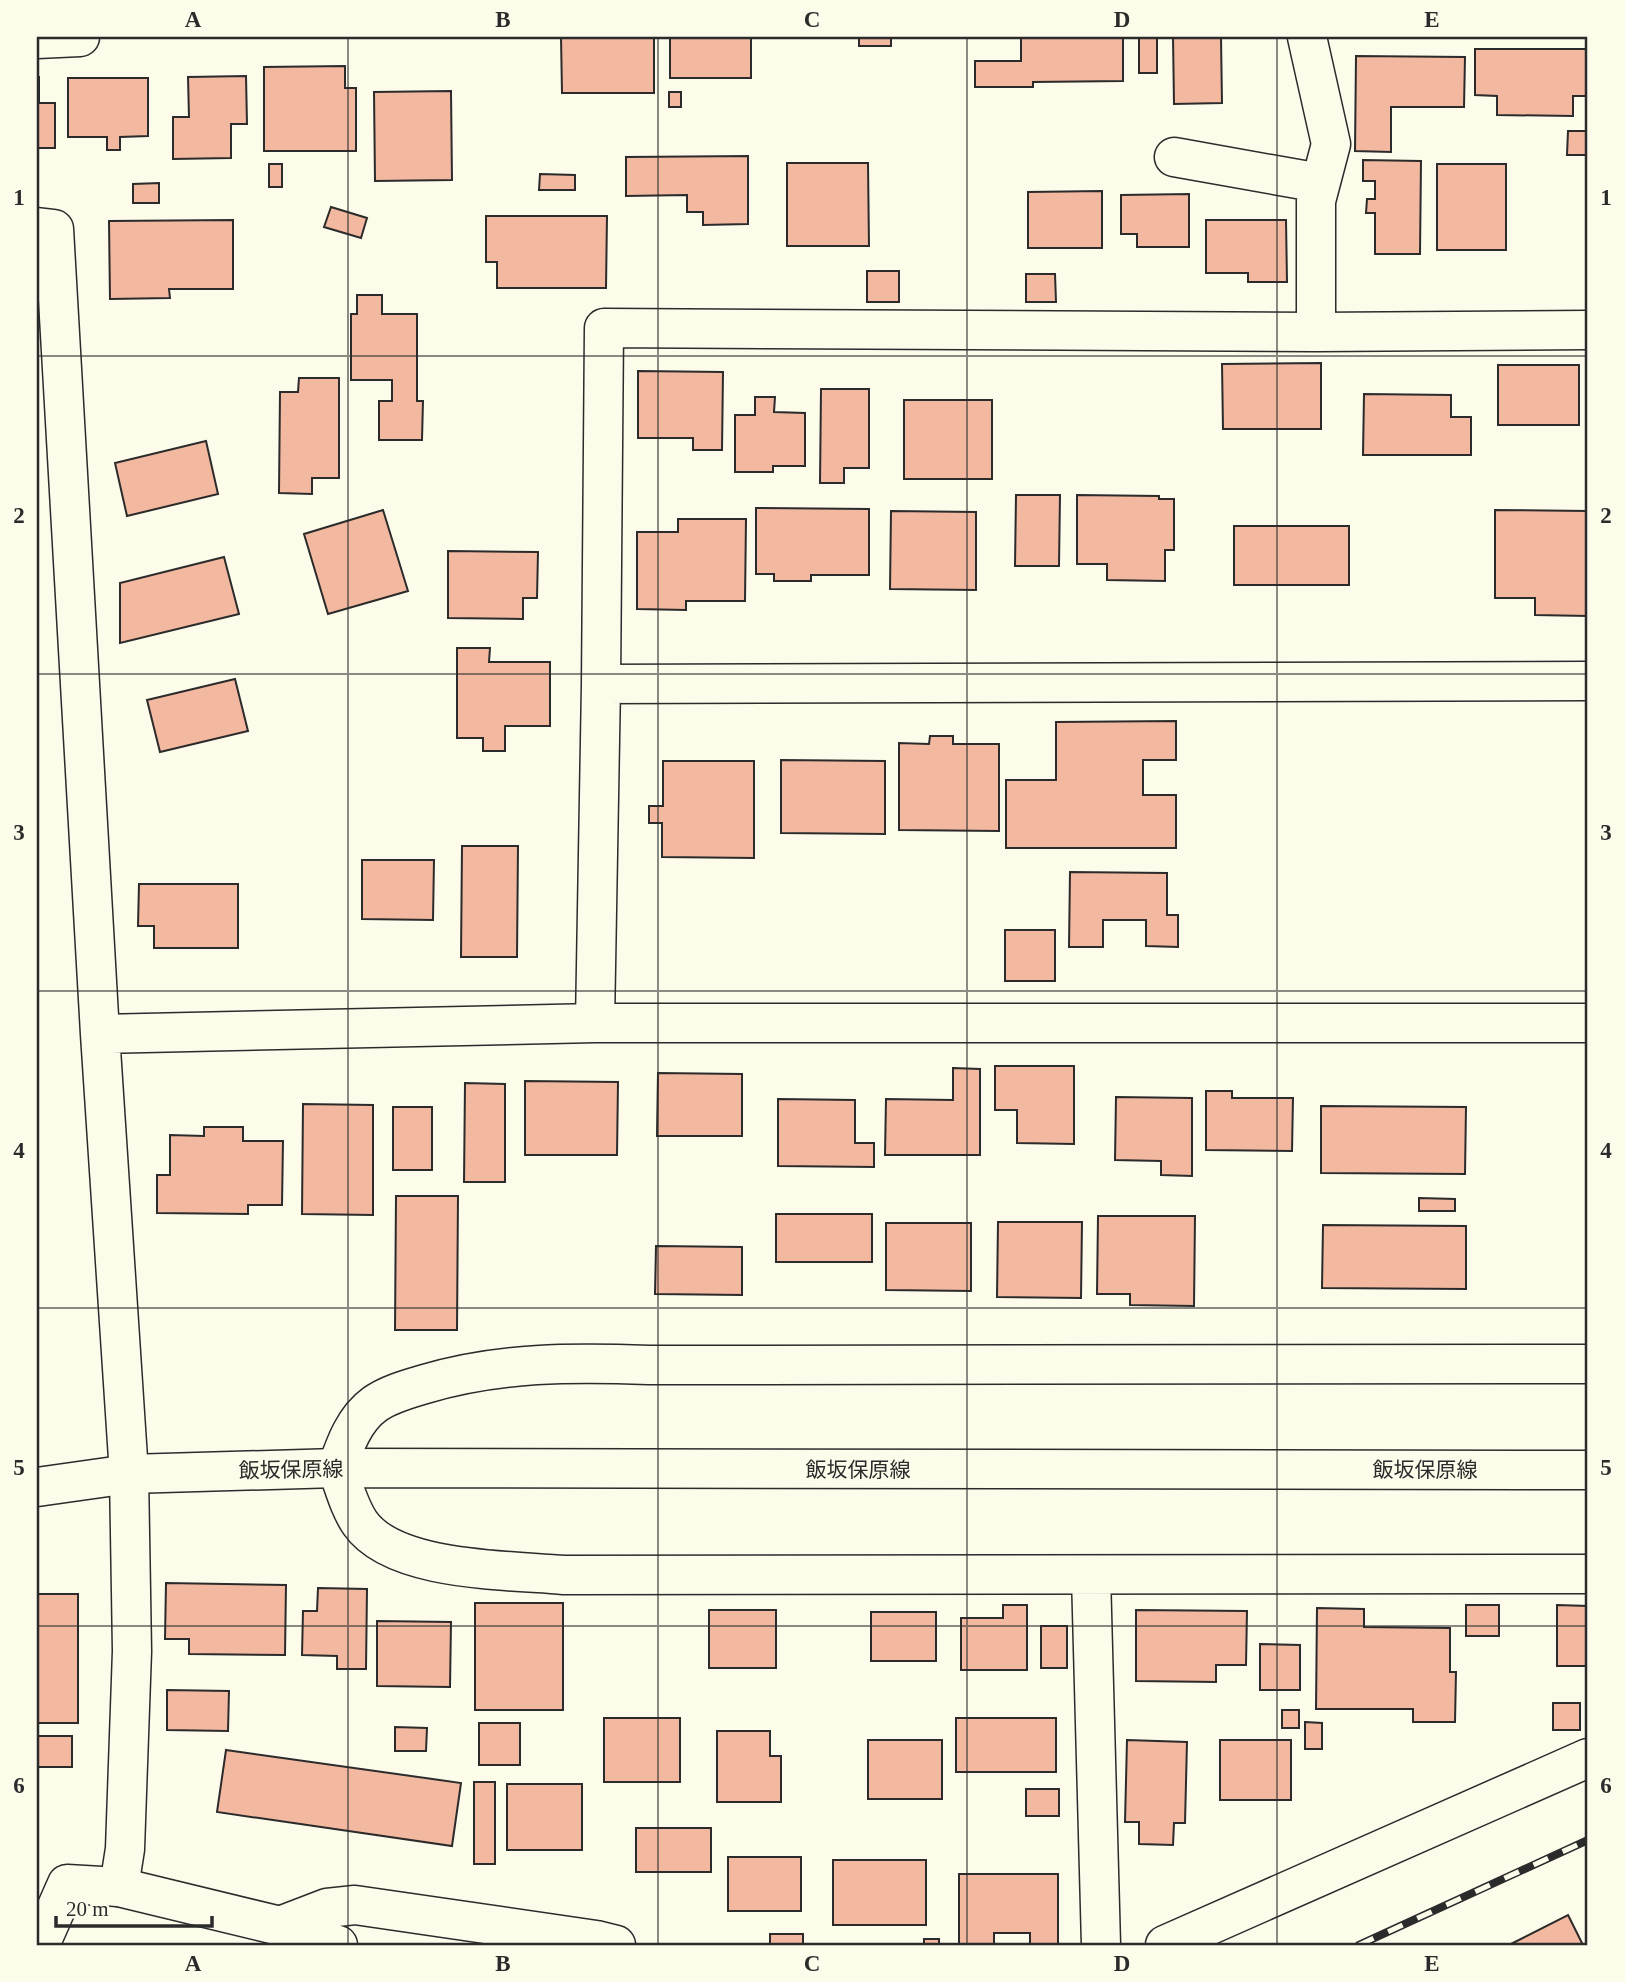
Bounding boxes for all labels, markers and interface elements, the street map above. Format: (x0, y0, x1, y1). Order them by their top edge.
text: A (185, 7, 202, 32)
text: B (495, 7, 511, 32)
text: C (804, 7, 820, 32)
text: D (1114, 7, 1130, 32)
text: E (1424, 7, 1440, 32)
text: 1 (13, 185, 25, 210)
text: 1 (1600, 185, 1612, 210)
text: 2 (13, 503, 25, 528)
text: 2 (1600, 503, 1612, 528)
text: 3 (13, 820, 25, 845)
text: 3 (1600, 820, 1612, 845)
text: 4 (13, 1138, 25, 1163)
text: 4 (1600, 1138, 1612, 1163)
text: 5 (13, 1455, 25, 1480)
text: 5 (1600, 1455, 1612, 1480)
street label: 飯坂保原線 (238, 1457, 344, 1483)
street label: 飯坂保原線 (806, 1458, 911, 1482)
street label: 飯坂保原線 (1373, 1458, 1478, 1482)
text: 6 (13, 1773, 25, 1798)
text: 6 (1600, 1773, 1612, 1798)
scale bar (56, 1884, 212, 1928)
text: 20 m (66, 1897, 109, 1921)
text: A (185, 1951, 202, 1976)
text: B (495, 1951, 511, 1976)
text: C (804, 1951, 820, 1976)
text: D (1114, 1951, 1130, 1976)
text: E (1424, 1951, 1440, 1976)

